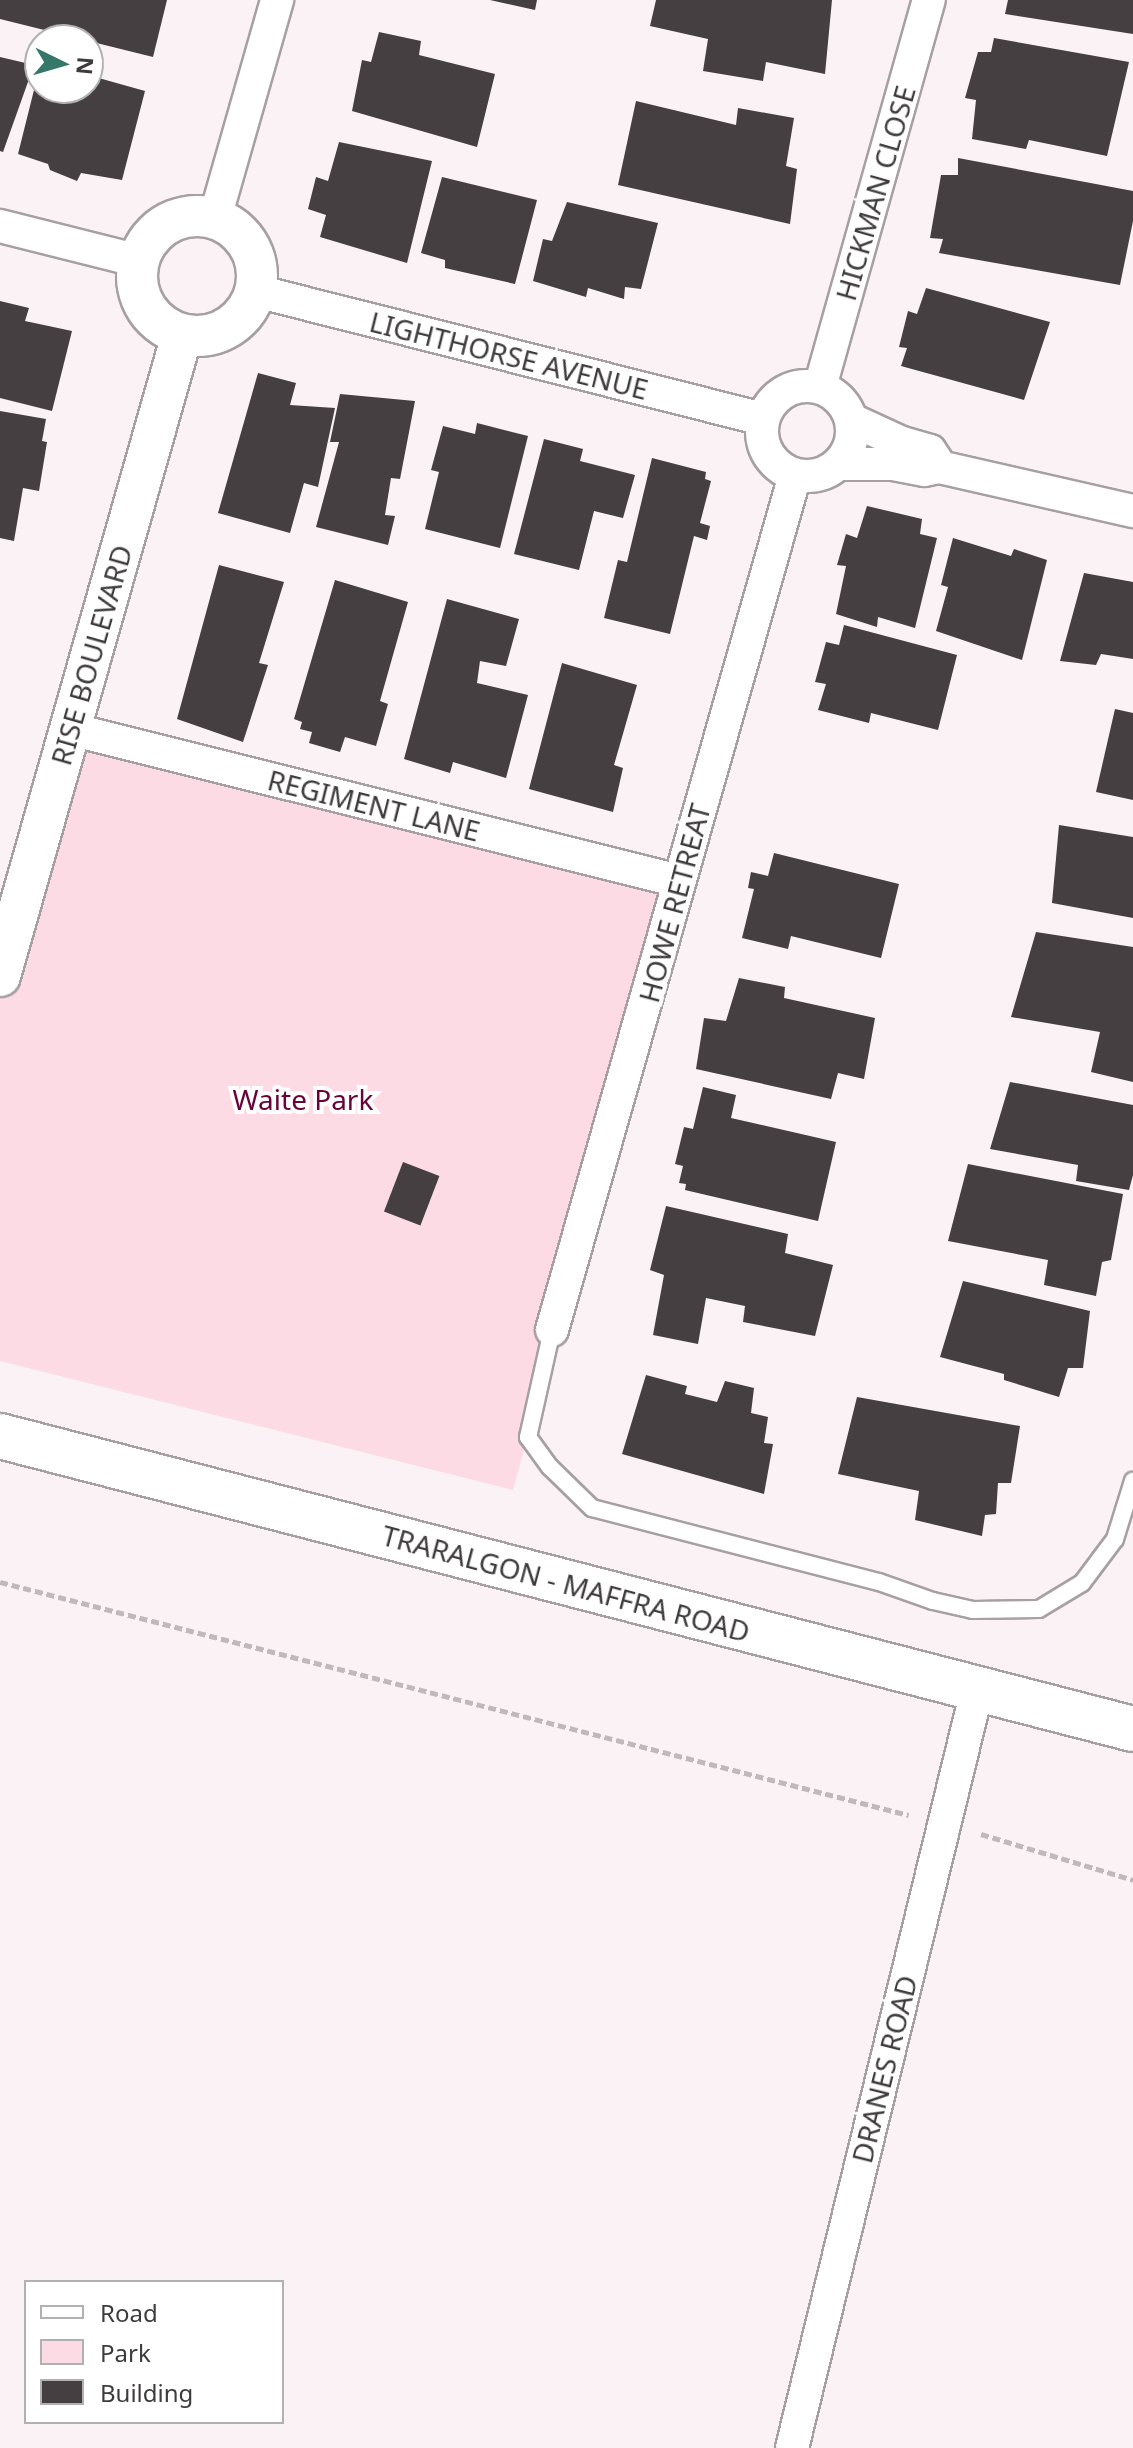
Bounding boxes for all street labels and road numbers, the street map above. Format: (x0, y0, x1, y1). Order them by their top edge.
street label: HICKMAN CLOSE (828, 82, 922, 304)
street label: LIGHTHORSE AVENUE (366, 304, 652, 406)
street label: RISE BOULEVARD (44, 541, 138, 769)
street label: REGIMENT LANE (264, 762, 484, 848)
street label: HOWE RETREAT (631, 800, 717, 1006)
street label: TRARALGON - MAFFRA ROAD (378, 1518, 754, 1648)
street label: DRANES ROAD (844, 1972, 924, 2166)

